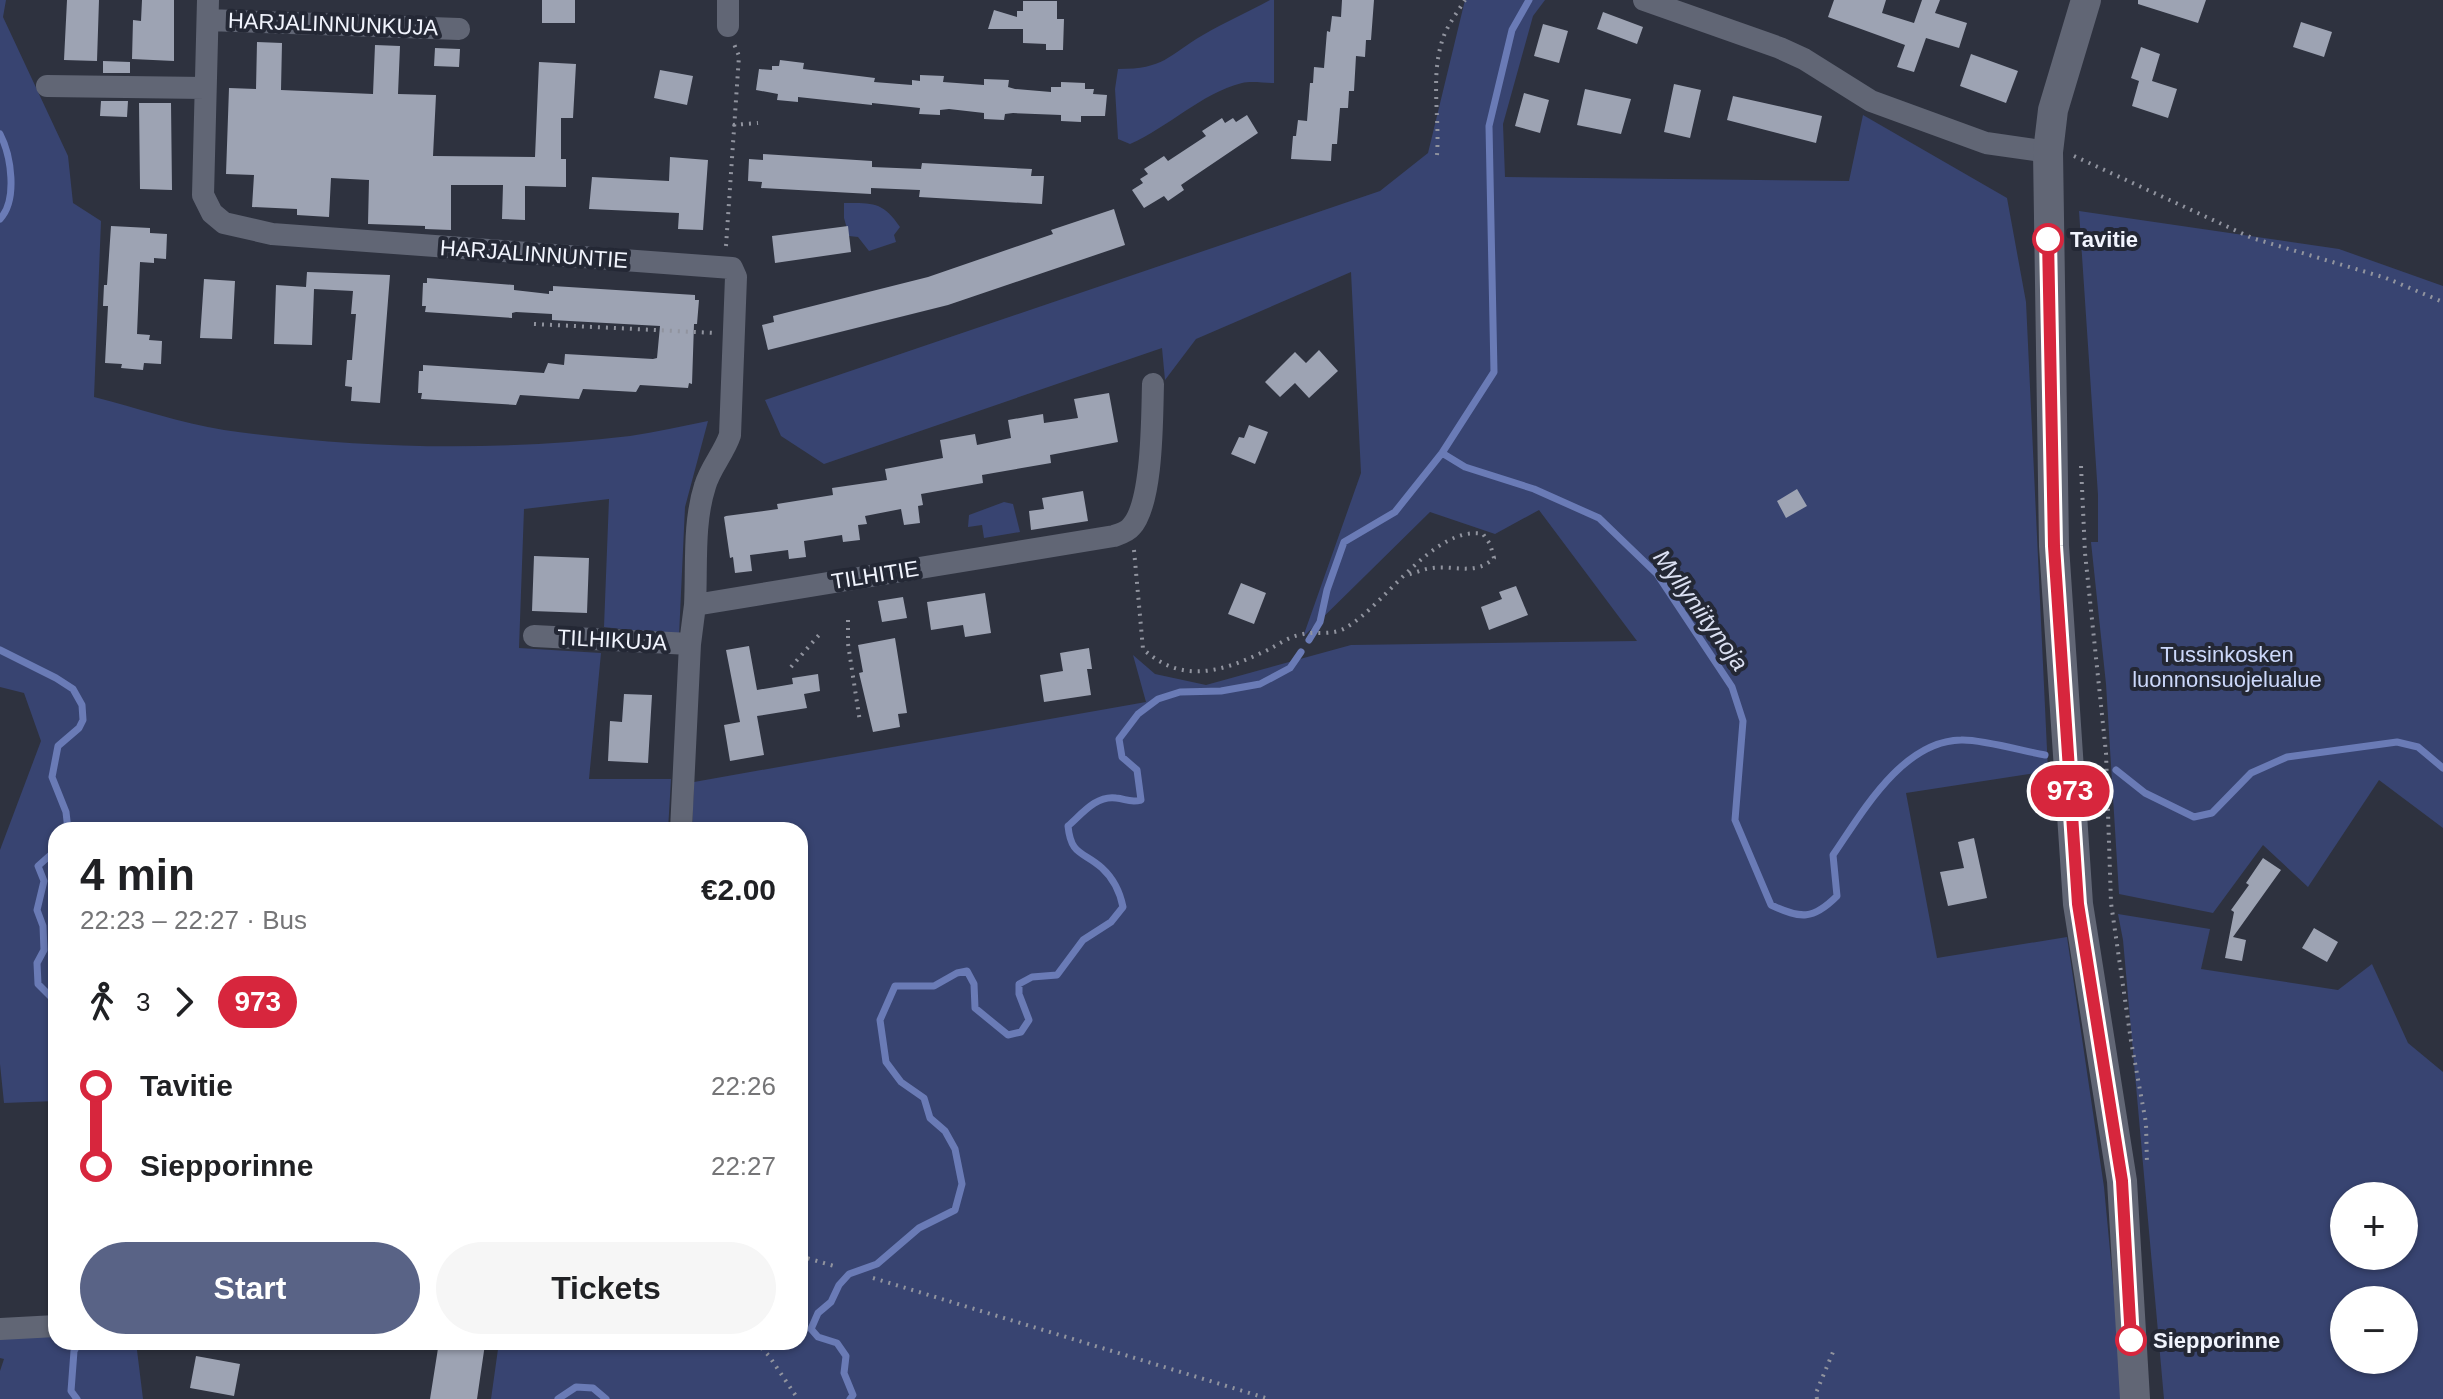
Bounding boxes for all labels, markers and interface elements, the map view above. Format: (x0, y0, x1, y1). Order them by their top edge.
street label: HARJALINNUNKUJA (227, 8, 439, 40)
marker: Tavitie (2033, 224, 2063, 254)
place label: Tavitie (2070, 227, 2138, 252)
street label: HARJALINNUNTIE (439, 235, 629, 273)
water label: Myllyniitynoja (1648, 544, 1754, 676)
street label: TILHITIE (830, 556, 920, 594)
street label: TILHIKUJA (556, 625, 668, 655)
park label: Tussinkosken luonnonsuojelualue (2132, 642, 2322, 692)
line badge: 973 (2024, 765, 2116, 817)
text: 973 (2047, 775, 2093, 806)
text: 4 min (80, 850, 195, 899)
text: €2.00 (701, 873, 776, 906)
text: 22:23 – 22:27 · Bus (80, 905, 307, 935)
icon: walk (80, 980, 124, 1024)
icon: forward (162, 980, 206, 1024)
text: 973 (234, 986, 281, 1017)
text: 3 (136, 987, 150, 1017)
text: Tavitie (140, 1069, 233, 1102)
text: 22:26 (711, 1071, 776, 1101)
text: Siepporinne (140, 1149, 313, 1182)
text: 22:27 (711, 1151, 776, 1181)
map controls (2330, 1182, 2418, 1374)
button: + (2330, 1182, 2418, 1270)
button: Start (80, 1242, 420, 1334)
button: Tickets (436, 1242, 776, 1334)
button: − (2330, 1286, 2418, 1374)
marker: Siepporinne (2116, 1325, 2146, 1355)
place label: Siepporinne (2153, 1328, 2280, 1353)

